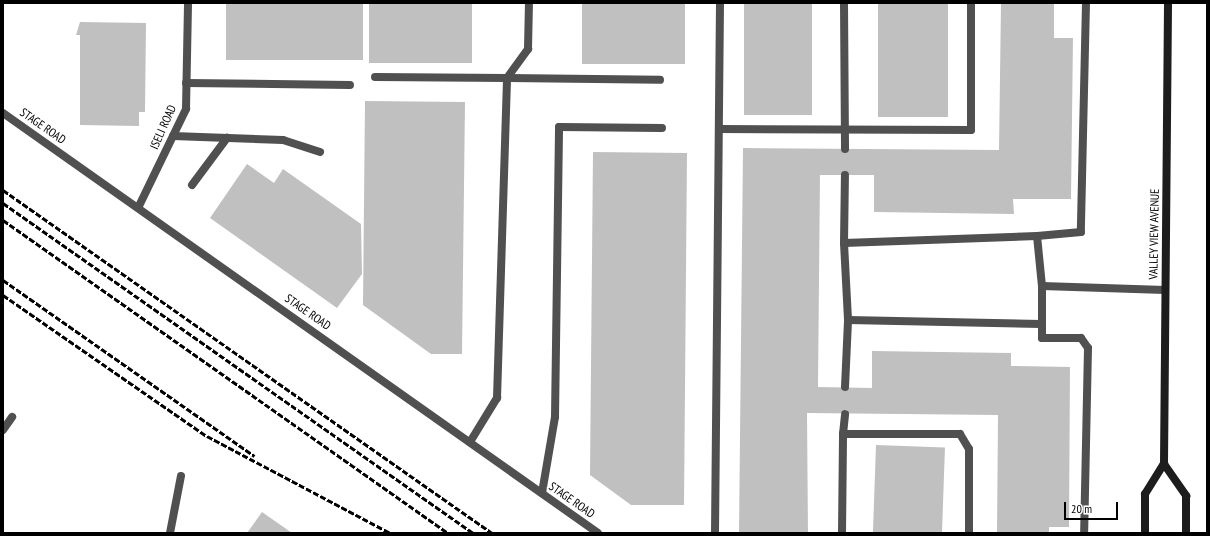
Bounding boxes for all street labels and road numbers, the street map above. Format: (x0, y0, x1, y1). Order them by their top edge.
street label: ISELI ROAD (147, 103, 179, 151)
street label: STAGE ROAD (17, 105, 69, 147)
street label: VALLEY VIEW AVENUE (1146, 188, 1162, 280)
street label: STAGE ROAD (282, 291, 334, 333)
street label: STAGE ROAD (546, 479, 598, 521)

